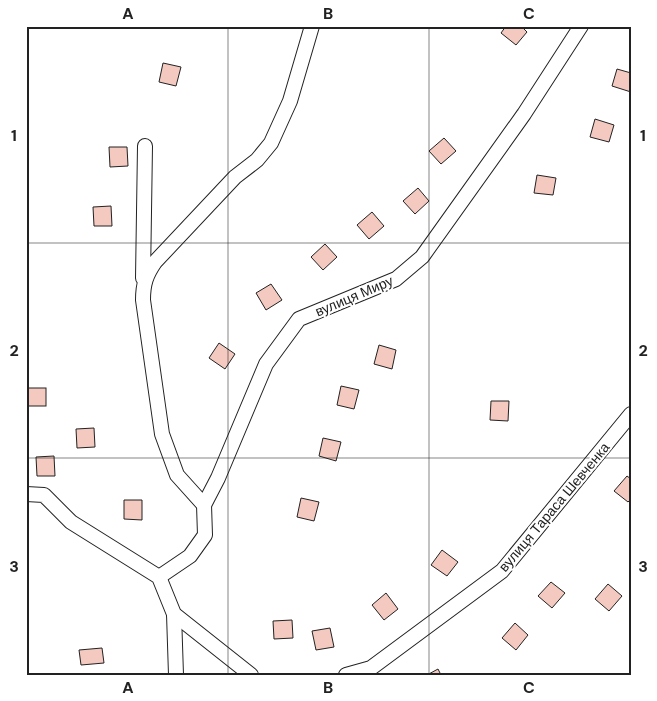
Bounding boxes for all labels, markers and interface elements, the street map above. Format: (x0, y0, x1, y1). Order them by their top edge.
text: A (122, 3, 134, 24)
text: B (323, 3, 333, 24)
text: C (523, 3, 535, 24)
text: 1 (11, 125, 17, 146)
text: 1 (640, 125, 646, 146)
street label: вулиця Миру (312, 271, 396, 321)
text: 2 (9, 340, 19, 361)
text: 2 (638, 340, 648, 361)
street label: вулиця Тараса Шевченка (495, 438, 614, 575)
text: 3 (9, 556, 19, 577)
text: 3 (638, 556, 648, 577)
text: A (122, 677, 134, 698)
text: B (323, 677, 333, 698)
text: C (523, 677, 535, 698)

